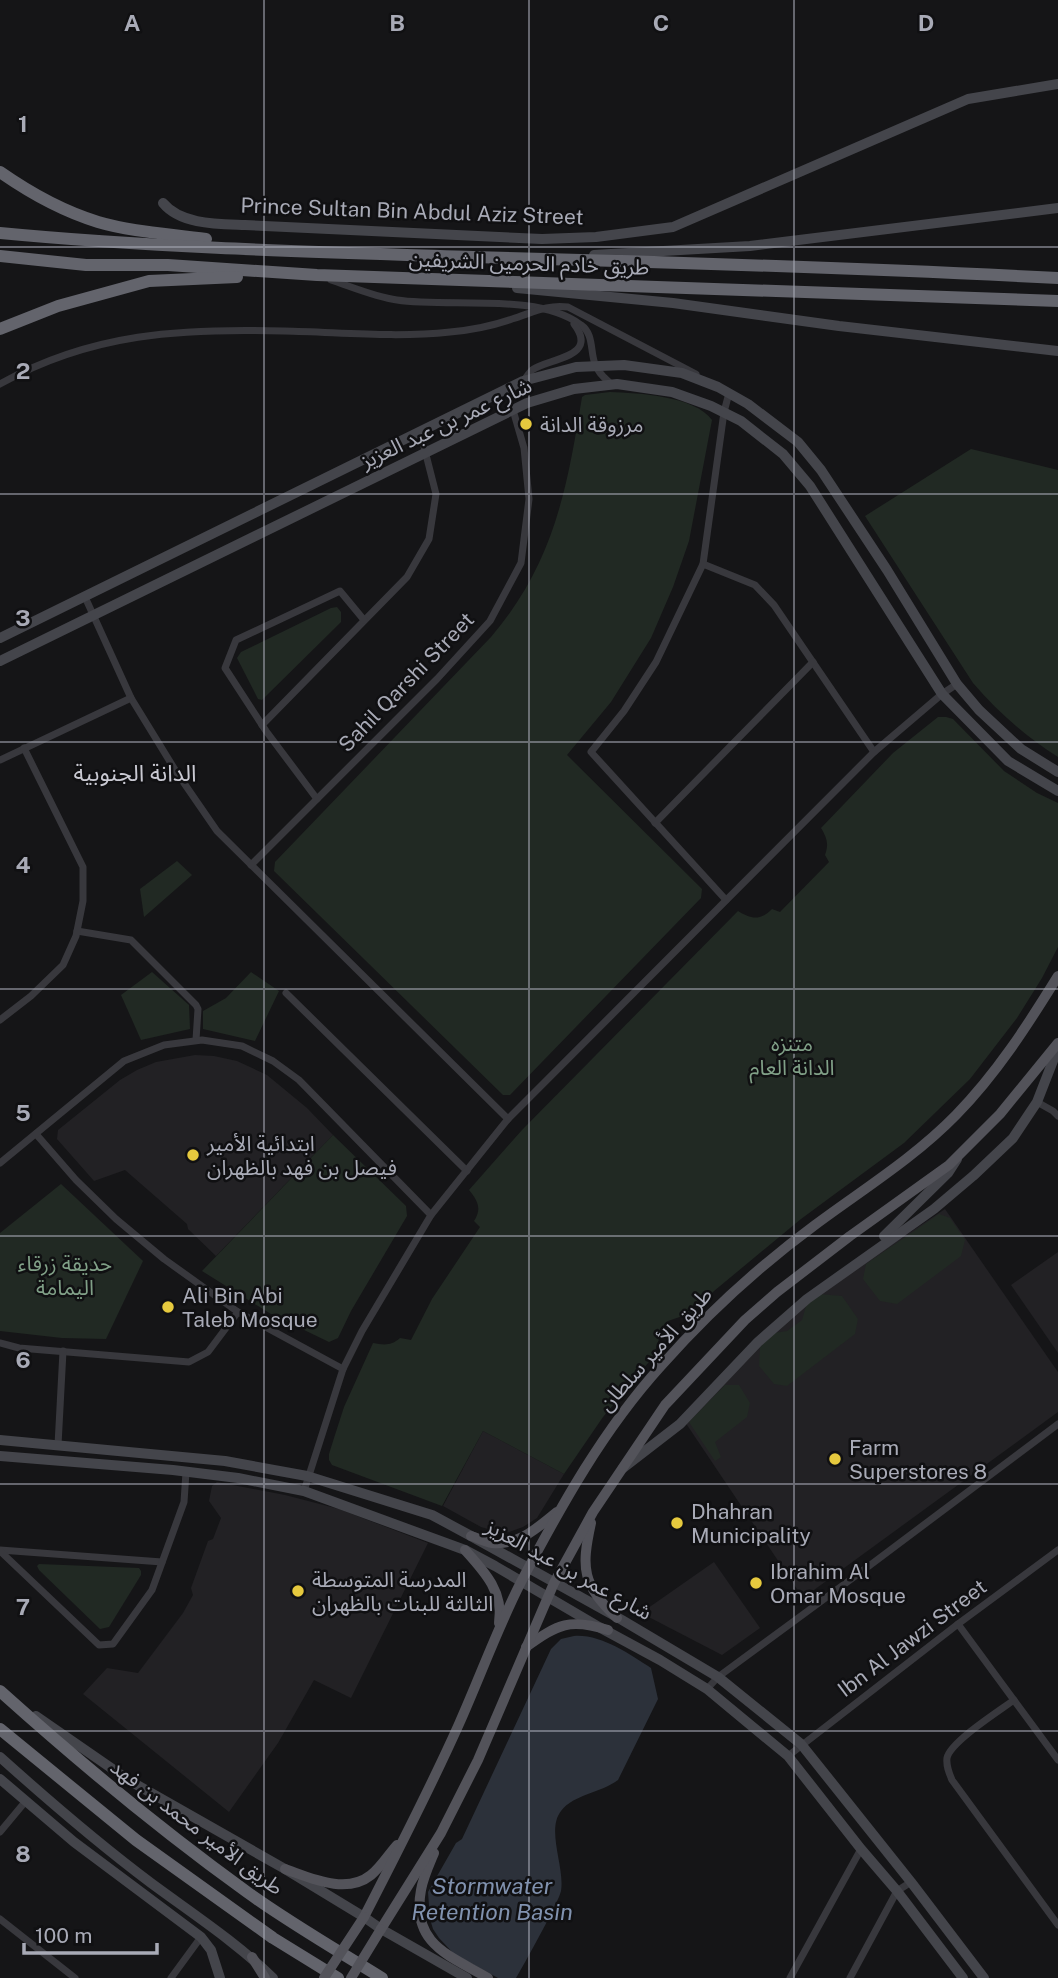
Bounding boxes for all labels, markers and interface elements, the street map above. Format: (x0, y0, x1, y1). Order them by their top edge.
text: A (124, 9, 141, 36)
text: B (389, 9, 405, 36)
text: C (653, 9, 669, 36)
text: D (918, 9, 934, 36)
text: 1 (18, 110, 28, 137)
street label: Prince Sultan Bin Abdul Aziz Street (240, 193, 584, 229)
street label: طريق خادم الحرمين الشريفين (408, 246, 650, 284)
text: 2 (16, 357, 30, 384)
street label: شارع عمر بن عبد العزيز (356, 372, 537, 477)
place label: مرزوقة الدانة (540, 412, 644, 437)
marker: مرزوقة الدانة (518, 416, 534, 432)
text: 3 (15, 604, 31, 631)
street label: Sahil Qarshi Street (333, 607, 479, 757)
district label: الدانة الجنوبية (74, 759, 196, 787)
text: 4 (15, 851, 31, 878)
park label: متنزه الدانة العام (749, 1031, 835, 1084)
text: 5 (15, 1099, 31, 1126)
place label: ابتدائية الأمير فيصل بن فهد بالظهران (206, 1131, 397, 1180)
marker: ابتدائية الأمير فيصل بن فهد بالظهران (185, 1147, 201, 1163)
park label: حديقة زرقاء اليمامة (18, 1251, 112, 1300)
street label: طريق الأمير سلطان (593, 1282, 718, 1417)
place label: Ali Bin Abi Taleb Mosque (182, 1283, 318, 1332)
marker: Ali Bin Abi Taleb Mosque (160, 1299, 176, 1315)
text: 6 (15, 1346, 31, 1373)
place label: Farm Superstores 8 (849, 1435, 987, 1484)
marker: Farm Superstores 8 (827, 1451, 843, 1467)
place label: Dhahran Municipality (691, 1499, 811, 1548)
street label: شارع عمر بن عبد العزيز (479, 1513, 656, 1628)
marker: Dhahran Municipality (669, 1515, 685, 1531)
place label: Ibrahim Al Omar Mosque (770, 1559, 906, 1608)
place label: المدرسة المتوسطة الثالثة للبنات بالظهران (312, 1567, 493, 1616)
street label: Ibn Al Jawzi Street (833, 1574, 991, 1702)
marker: Ibrahim Al Omar Mosque (748, 1575, 764, 1591)
marker: المدرسة المتوسطة الثالثة للبنات بالظهران (290, 1583, 306, 1599)
text: 7 (16, 1593, 30, 1620)
street label: طريق الأمير محمد بن فهد (105, 1754, 288, 1901)
text: 8 (15, 1840, 31, 1867)
water label: Stormwater Retention Basin (411, 1872, 573, 1925)
scale bar (24, 1912, 158, 1956)
text: 100 m (35, 1923, 92, 1948)

